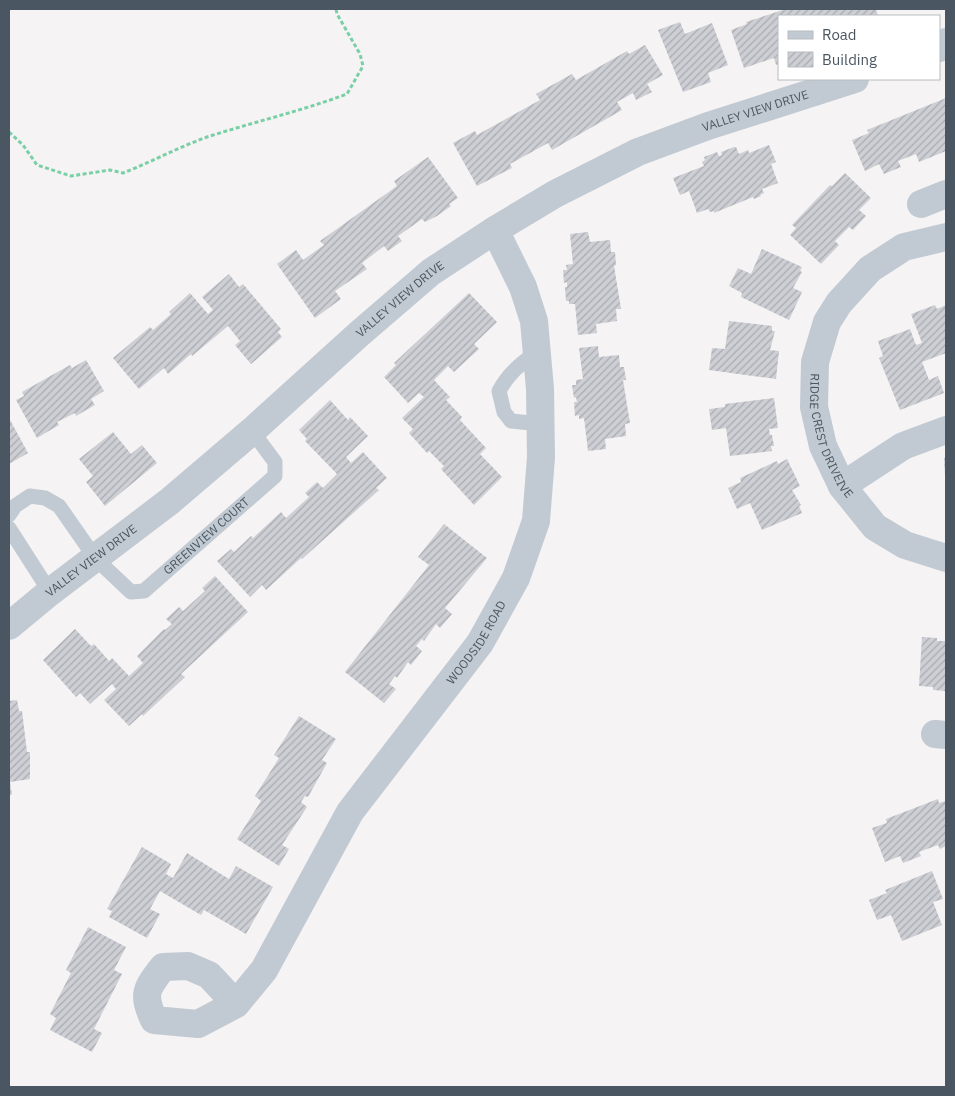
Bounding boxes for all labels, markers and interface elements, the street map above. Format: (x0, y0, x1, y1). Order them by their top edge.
legend (778, 15, 940, 80)
text: Road (822, 25, 857, 44)
text: Building (822, 50, 877, 69)
street label: VALLEY VIEW DRIVE (700, 86, 810, 135)
street label: VALLEY VIEW DRIVE (353, 257, 447, 340)
street label: RIDGE CREST DRIVEIVE (807, 373, 857, 501)
street label: GREENVIEW COURT (160, 494, 252, 578)
street label: VALLEY VIEW DRIVE (42, 521, 140, 600)
street label: WOODSIDE ROAD (443, 598, 509, 687)

